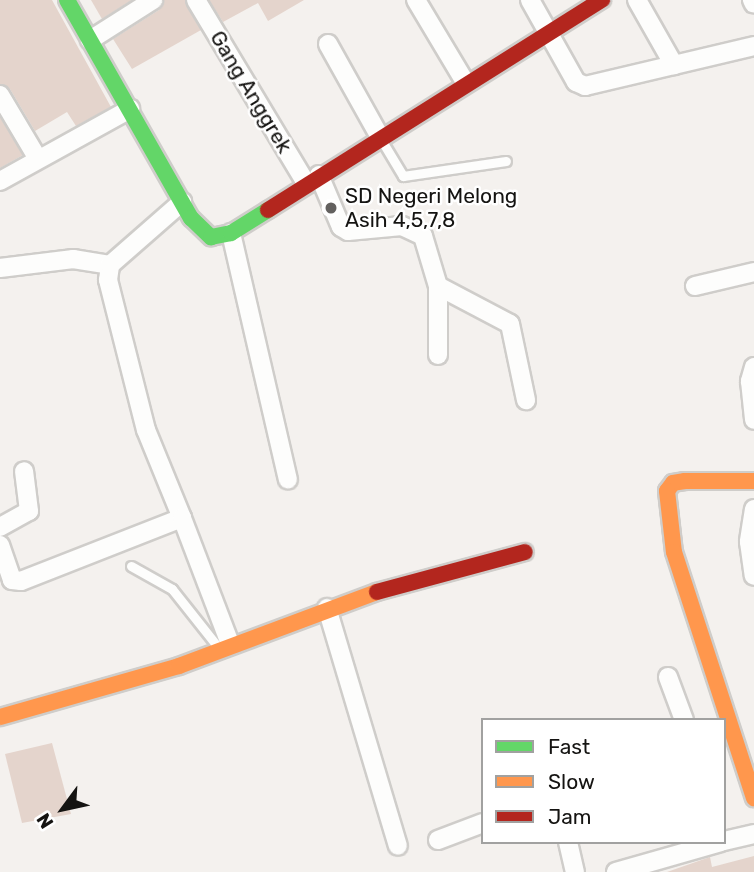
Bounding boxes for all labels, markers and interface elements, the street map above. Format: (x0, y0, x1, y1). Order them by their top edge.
street label: Gang Anggrek (205, 26, 297, 158)
place label: SD Negeri Melong Asih 4,5,7,8 (345, 183, 517, 233)
marker: SD Negeri Melong Asih 4,5,7,8 (323, 200, 339, 216)
legend (481, 718, 726, 844)
text: Fast (548, 734, 590, 759)
text: Slow (548, 769, 595, 794)
north arrow (28, 774, 98, 844)
text: Jam (548, 804, 592, 829)
text: N (32, 809, 58, 833)

